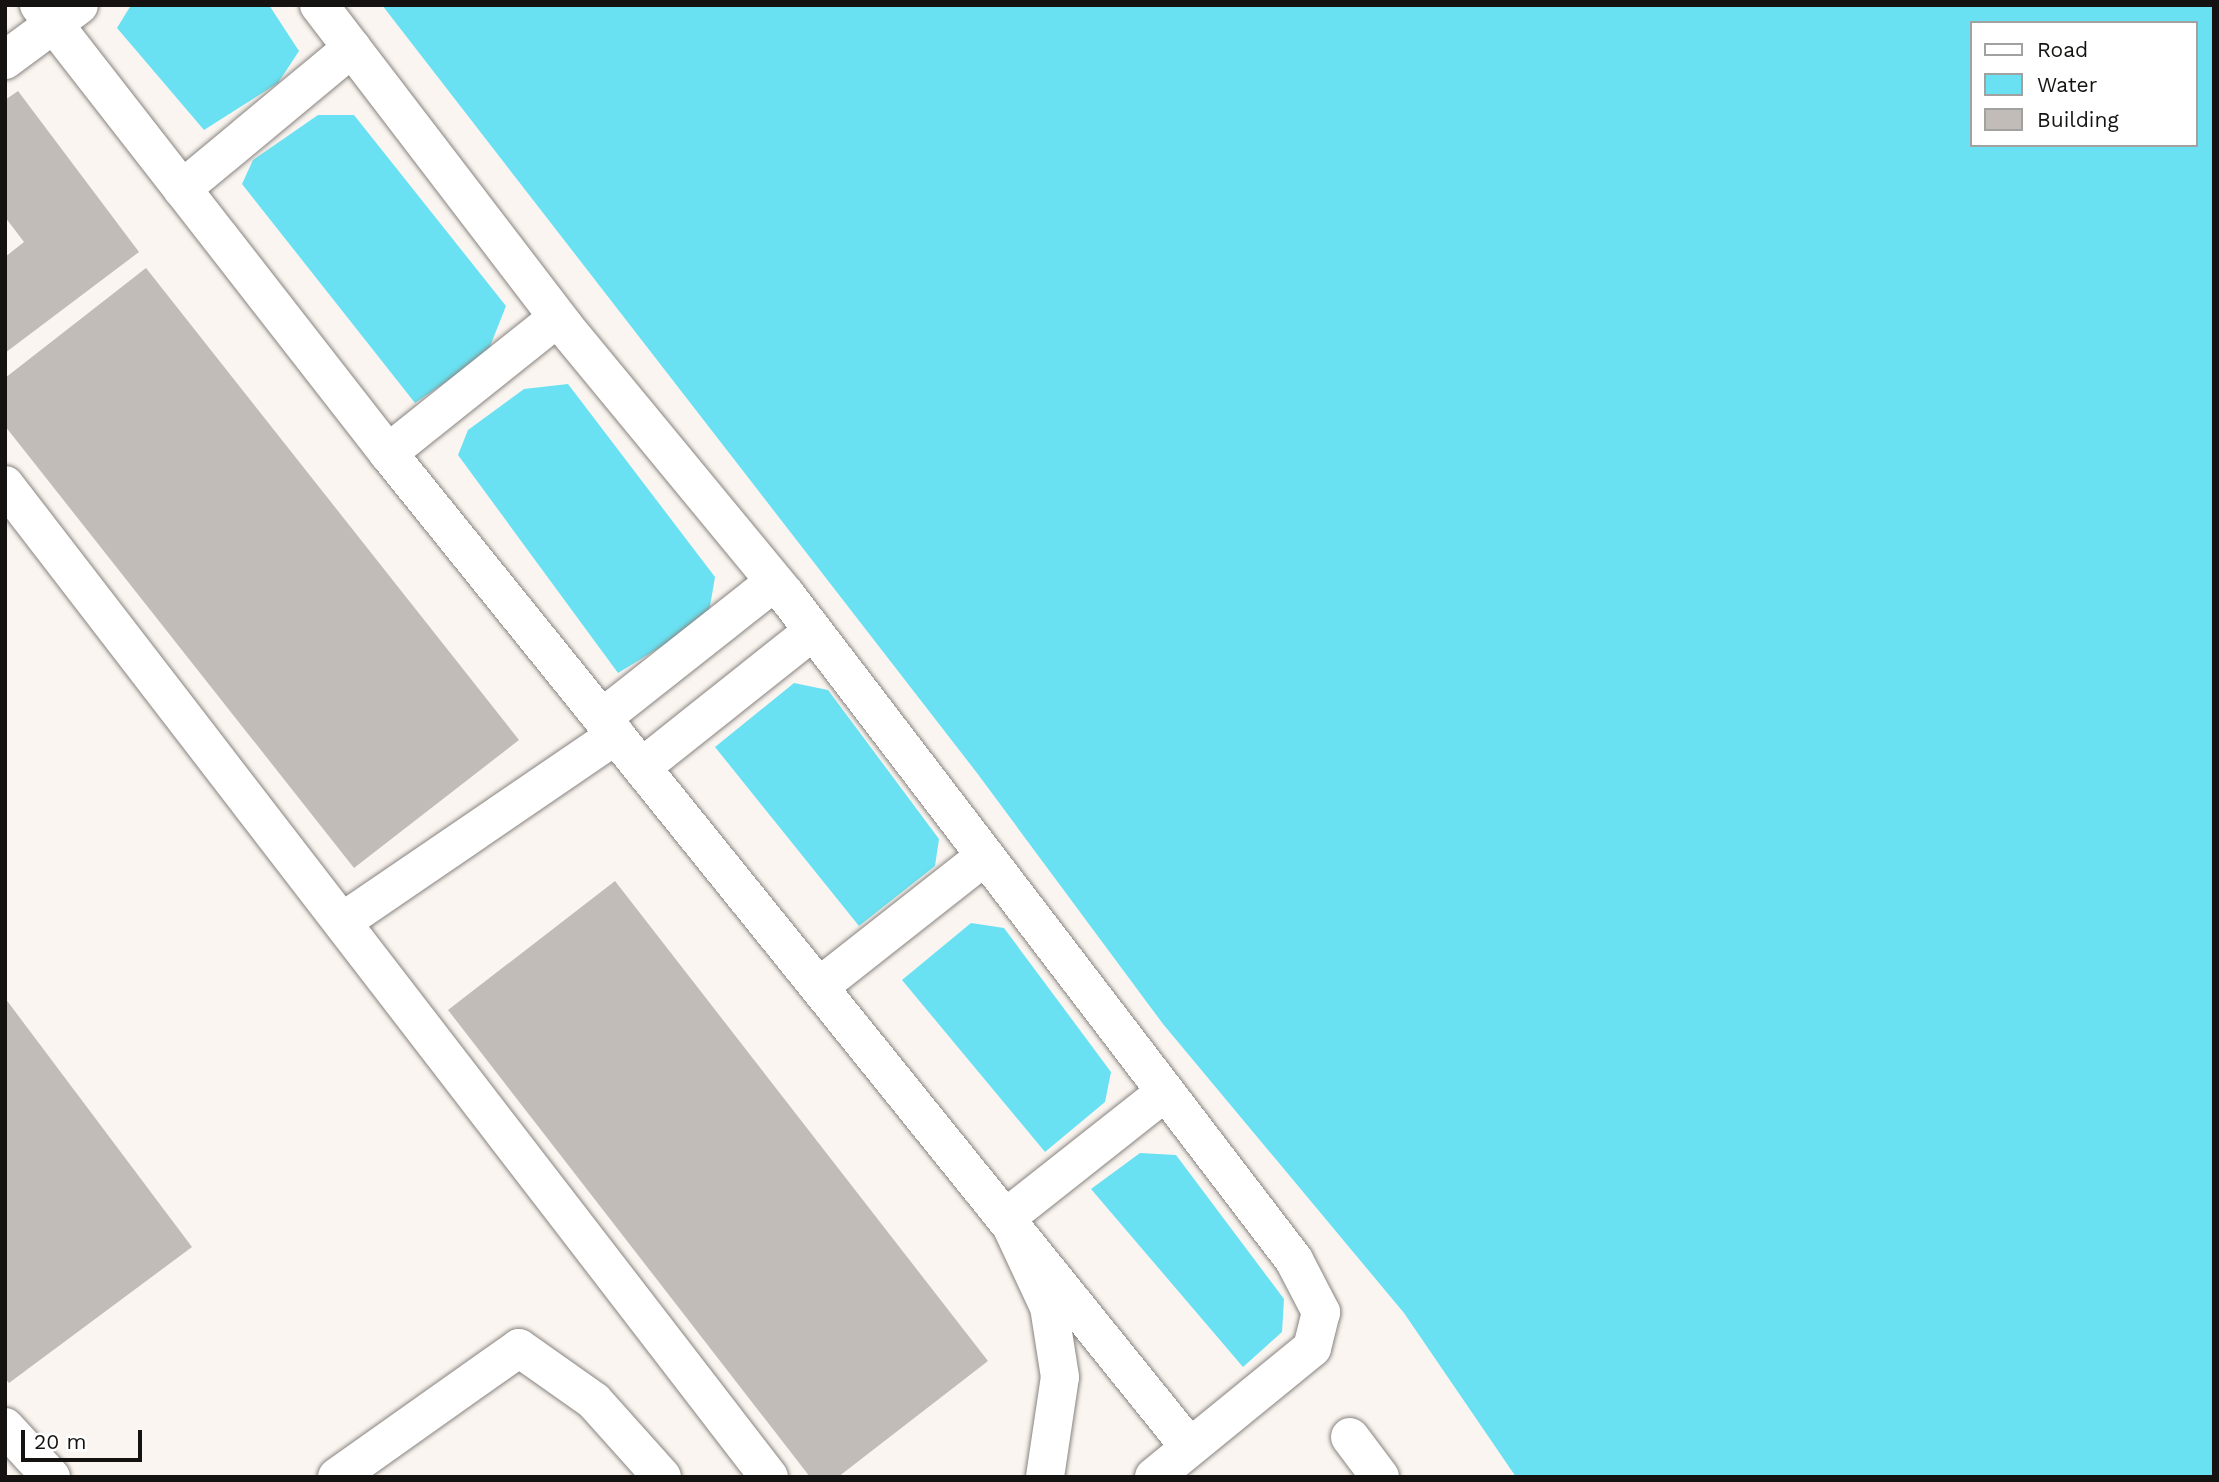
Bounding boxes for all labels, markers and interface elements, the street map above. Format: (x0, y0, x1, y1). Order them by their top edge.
legend (1970, 21, 2198, 147)
text: Road (2037, 37, 2088, 62)
text: Water (2037, 72, 2097, 97)
text: Building (2037, 107, 2119, 132)
scale bar (24, 1416, 145, 1460)
text: 20 m (34, 1429, 86, 1454)

